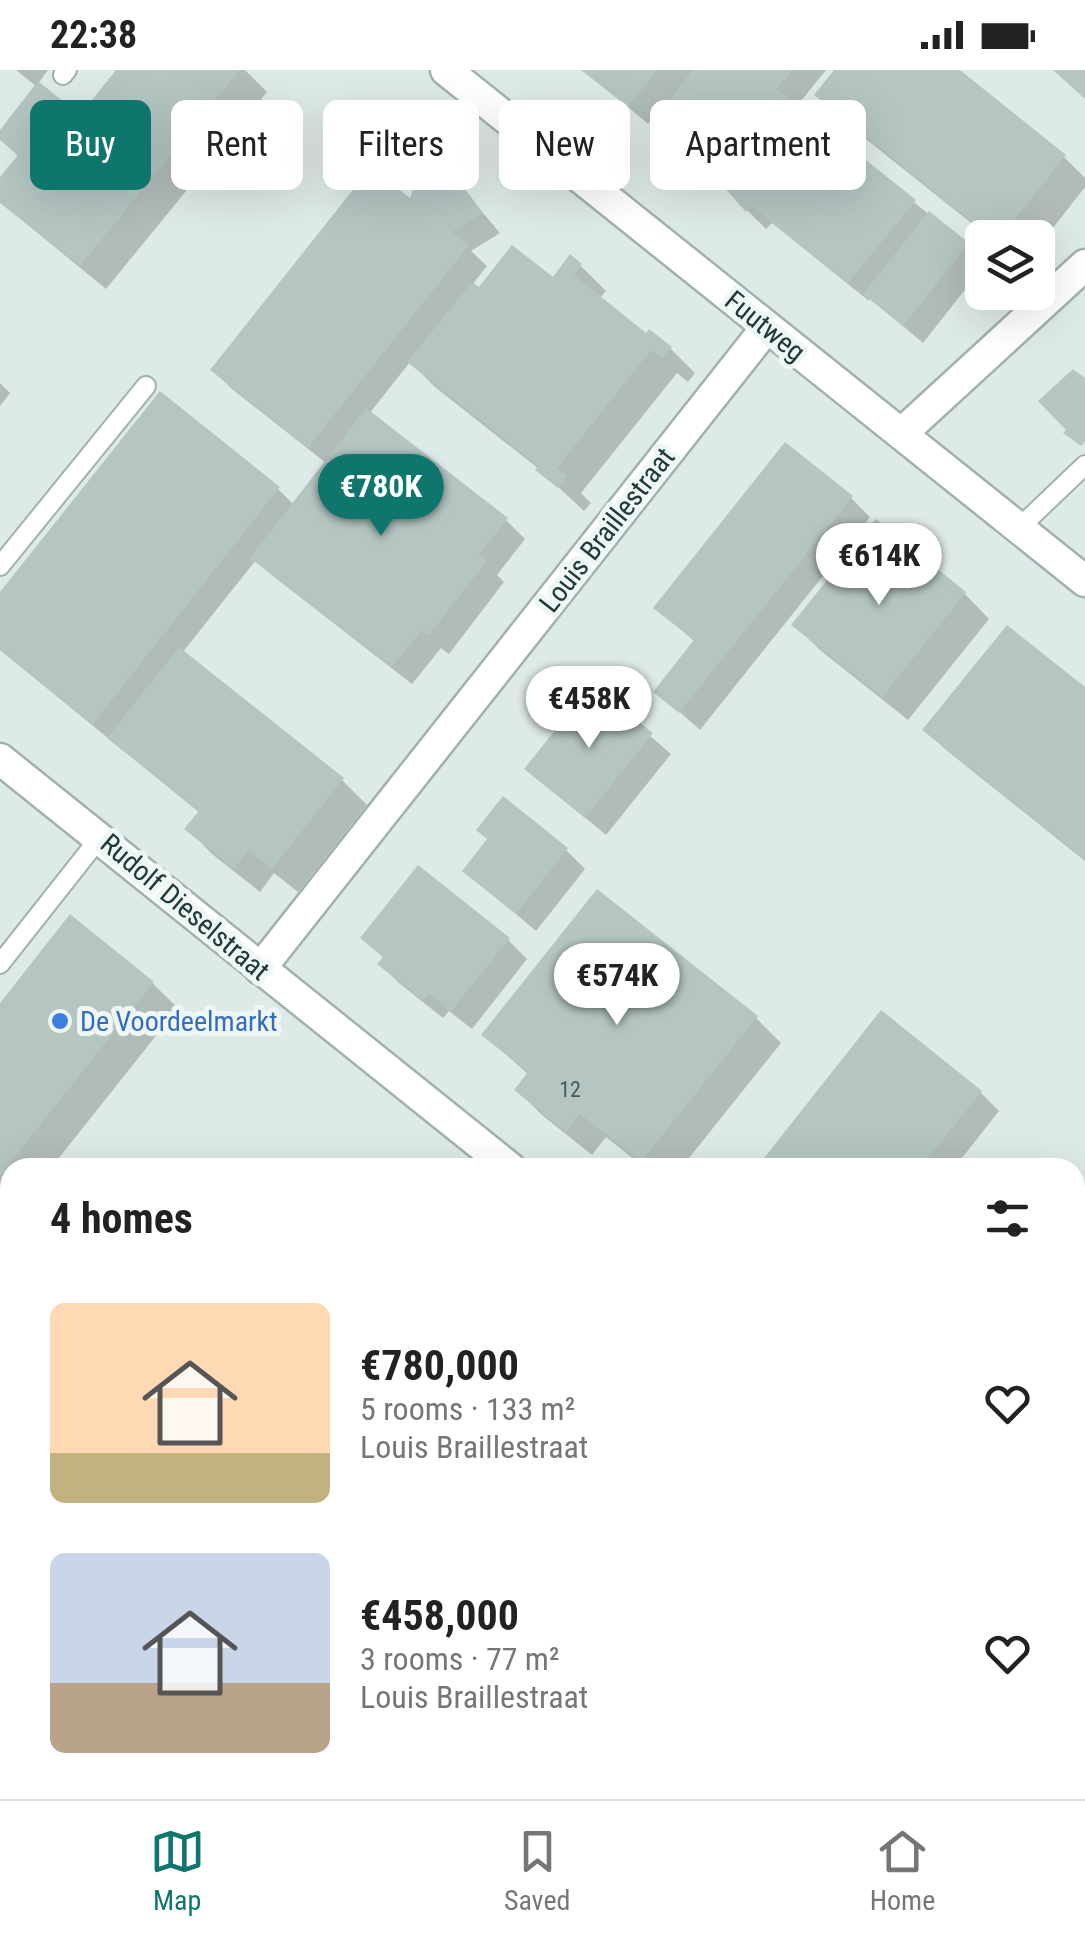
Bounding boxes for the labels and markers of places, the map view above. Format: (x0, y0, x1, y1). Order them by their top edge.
pin: €780K (311, 454, 451, 539)
pin: €614K (809, 523, 949, 608)
pin: €458K (519, 666, 659, 751)
pin: €574K (547, 943, 687, 1028)
place label: De Voordeelmarkt (80, 1005, 277, 1038)
marker: De Voordeelmarkt (49, 1010, 71, 1032)

